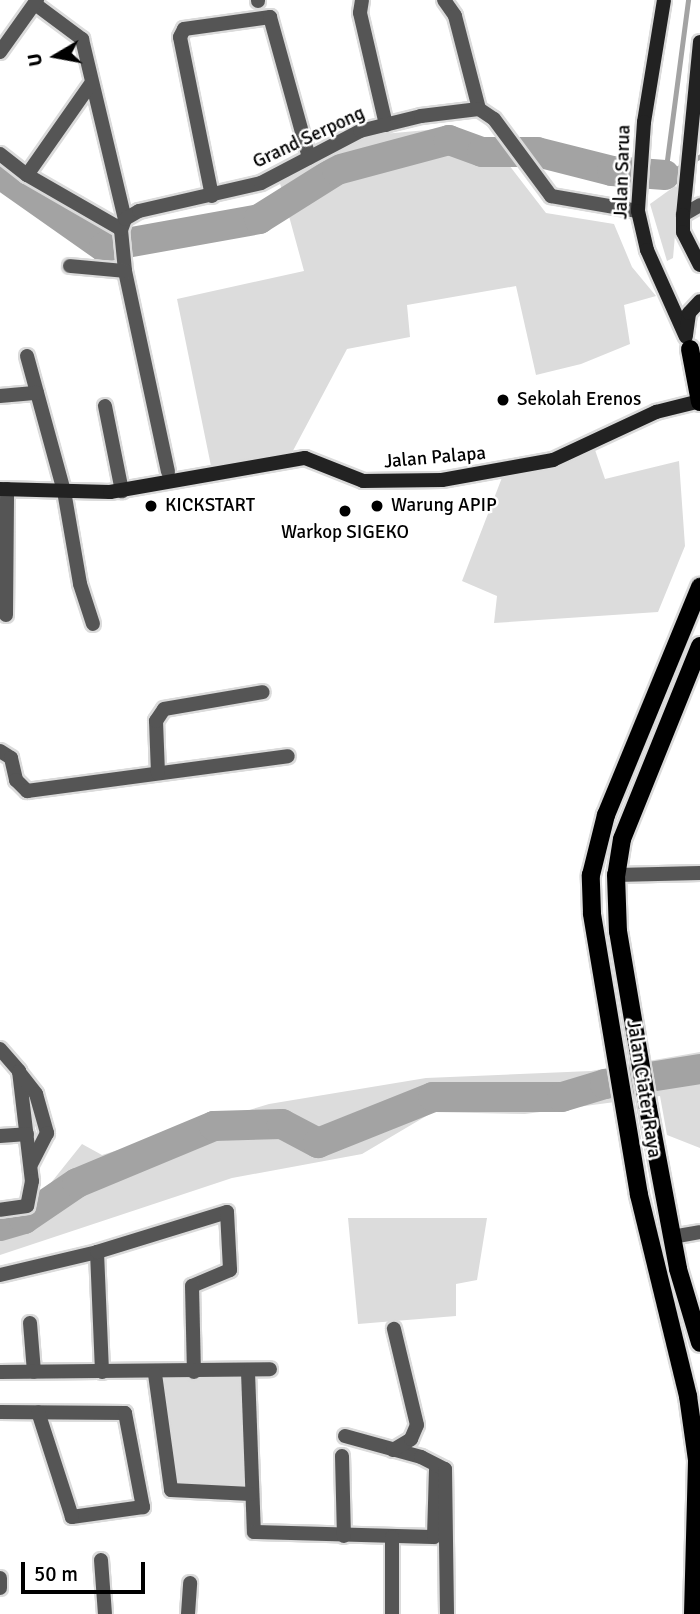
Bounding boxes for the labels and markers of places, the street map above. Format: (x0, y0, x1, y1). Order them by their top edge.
place label: Sekolah Erenos (517, 389, 641, 411)
marker: Sekolah Erenos (495, 392, 511, 408)
place label: KICKSTART (165, 495, 255, 517)
place label: Warung APIP (391, 495, 497, 517)
marker: KICKSTART (143, 498, 159, 514)
marker: Warung APIP (369, 498, 385, 514)
marker: Warkop SIGEKO (337, 503, 353, 519)
place label: Warkop SIGEKO (281, 522, 409, 544)

